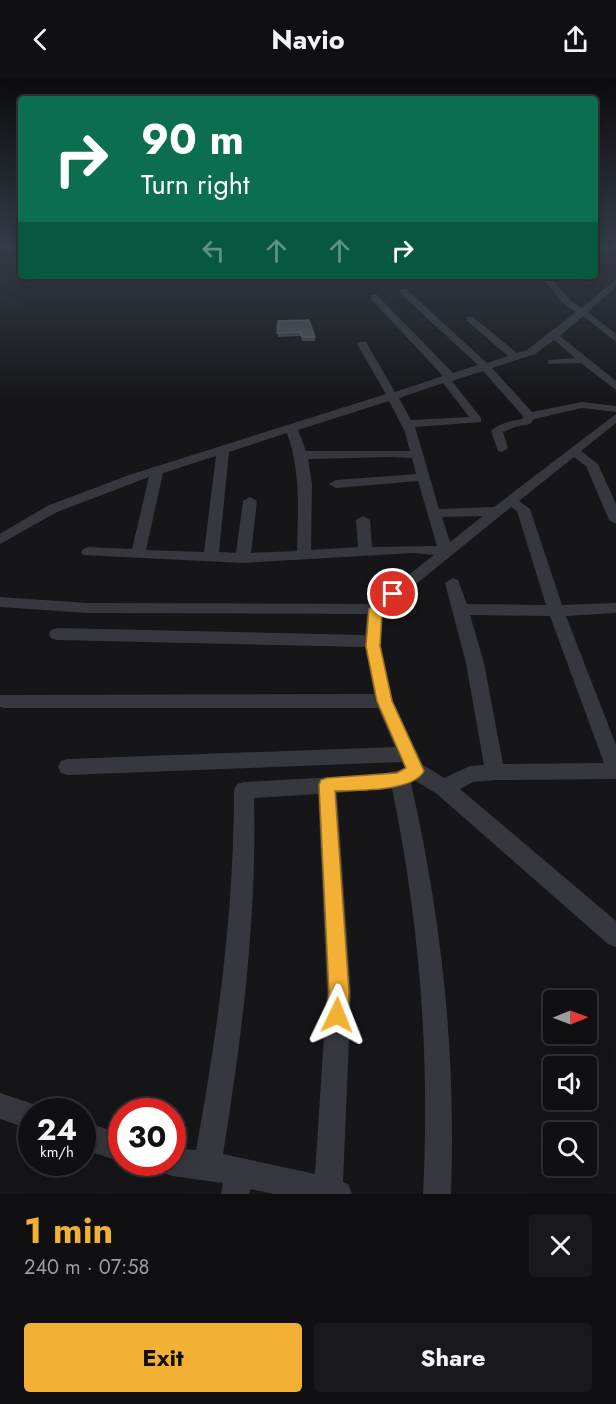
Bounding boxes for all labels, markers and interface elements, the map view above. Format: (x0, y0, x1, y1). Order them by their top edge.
text: Navio (271, 20, 345, 59)
icon: back (24, 23, 57, 56)
icon: share (559, 23, 592, 56)
text: 90 m (141, 109, 244, 170)
icon: right (42, 120, 120, 198)
text: Turn right (141, 165, 249, 204)
icon: left (197, 234, 230, 267)
icon: ahead (260, 234, 293, 267)
icon: ahead (323, 234, 356, 267)
icon: right (386, 234, 419, 267)
pin (367, 568, 418, 619)
icon: arrive (376, 577, 409, 610)
position arrow (305, 983, 369, 1047)
north arrow (543, 990, 597, 1044)
map controls (543, 990, 597, 1176)
button: sound (543, 1056, 597, 1110)
speed limit sign: 30 (108, 1098, 186, 1176)
text: 24 (37, 1108, 77, 1151)
button: search (543, 1122, 597, 1176)
text: km/h (40, 1141, 74, 1163)
text: 1 min (24, 1204, 113, 1256)
button: close (529, 1214, 592, 1277)
text: 240 m · 07:58 (24, 1253, 149, 1282)
button: Exit (24, 1323, 302, 1392)
button: Share (314, 1323, 592, 1392)

